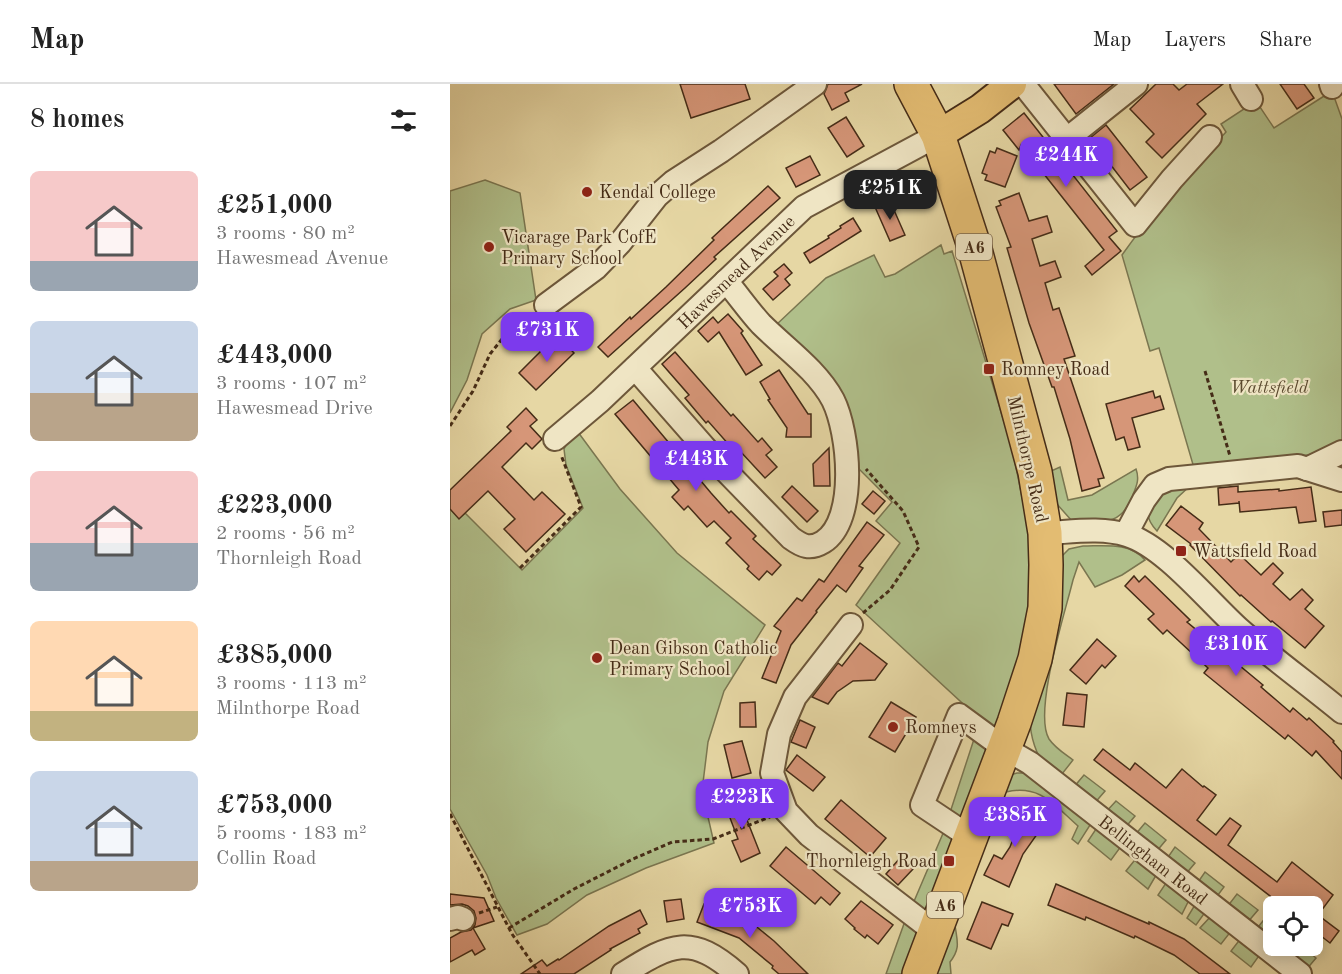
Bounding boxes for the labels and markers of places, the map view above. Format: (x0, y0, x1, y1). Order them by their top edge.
pin: £244K (1024, 137, 1108, 188)
pin: £251K (848, 170, 932, 221)
place label: Kendal College (599, 184, 716, 202)
marker: Kendal College (580, 185, 594, 199)
place label: Vicarage Park CofE Primary School (501, 229, 656, 268)
marker: Vicarage Park CofE Primary School (482, 240, 496, 254)
pin: £731K (505, 312, 589, 363)
place label: Romney Road (1001, 361, 1110, 379)
marker: Romney Road (982, 362, 996, 376)
pin: £443K (654, 441, 738, 492)
place label: Wattsfield Road (1193, 543, 1317, 561)
marker: Wattsfield Road (1174, 544, 1188, 558)
pin: £310K (1194, 626, 1278, 677)
place label: Dean Gibson Catholic Primary School (609, 640, 777, 679)
marker: Dean Gibson Catholic Primary School (590, 651, 604, 665)
place label: Romneys (905, 719, 977, 737)
marker: Romneys (886, 720, 900, 734)
pin: £223K (700, 779, 784, 830)
pin: £385K (973, 797, 1057, 848)
place label: Thornleigh Road (806, 853, 937, 871)
marker: Thornleigh Road (942, 854, 956, 868)
pin: £753K (708, 888, 792, 939)

